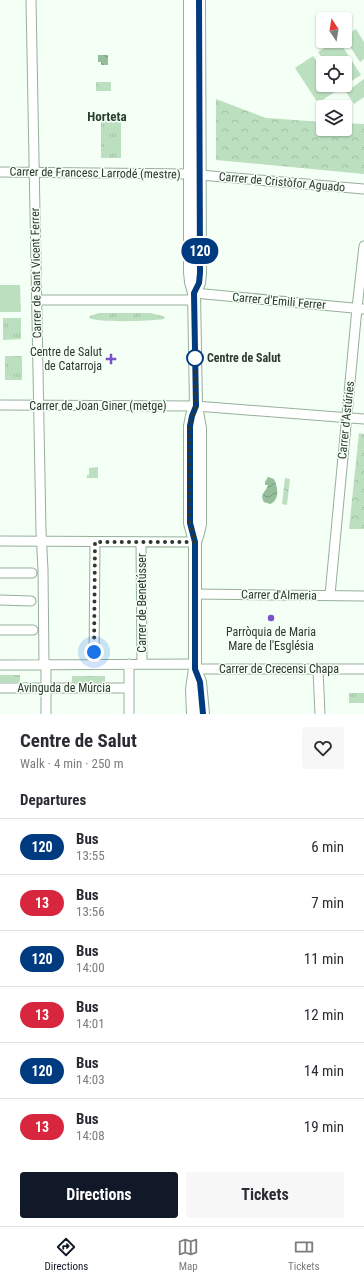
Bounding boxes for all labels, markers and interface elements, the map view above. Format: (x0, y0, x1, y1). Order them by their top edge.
north arrow (316, 12, 352, 48)
map controls (316, 12, 352, 136)
button: locate (316, 56, 352, 92)
button: layers (316, 100, 352, 136)
district label: Horteta (87, 109, 127, 124)
street label: Carrer de Francesc Larrodé (mestre) (9, 165, 181, 181)
street label: Carrer de Cristòfor Aguado (218, 169, 346, 195)
street label: Carrer de Sant Vicent Ferrer (28, 207, 44, 338)
line badge: 120 (177, 238, 223, 264)
text: 120 (189, 243, 211, 259)
street label: Carrer d'Emili Ferrer (232, 290, 327, 312)
place label: Centre de Salut de Catarroja (30, 345, 102, 373)
marker: Centre de Salut (186, 349, 204, 367)
place label: Centre de Salut (207, 351, 281, 365)
marker: Centre de Salut de Catarroja (105, 353, 117, 365)
street label: Carrer d'Astúries (335, 380, 357, 460)
street label: Carrer de Joan Giner (metge) (29, 399, 167, 413)
street label: Carrer de Benetússer (135, 553, 149, 653)
street label: Carrer d'Almeria (241, 587, 317, 603)
marker: Parròquia de Maria Mare de l'Església (266, 613, 276, 623)
place label: Parròquia de Maria Mare de l'Església (226, 625, 316, 653)
your location (84, 642, 104, 662)
street label: Carrer de Crecensi Chapa (219, 662, 339, 676)
street label: Avinguda de Múrcia (17, 681, 111, 695)
button: heart (302, 727, 344, 769)
text: Centre de Salut (20, 729, 137, 752)
text: Walk · 4 min · 250 m (20, 756, 124, 771)
text: Departures (20, 791, 86, 809)
text: Bus (76, 830, 99, 848)
text: 6 min (311, 838, 344, 856)
text: 120 (31, 839, 53, 855)
text: 13:55 (76, 848, 105, 863)
text: Bus (76, 886, 99, 904)
text: 7 min (311, 894, 344, 912)
text: 13 (35, 895, 49, 911)
text: 13:56 (76, 904, 105, 919)
text: Bus (76, 942, 99, 960)
text: 11 min (304, 950, 344, 968)
text: 120 (31, 951, 53, 967)
text: 14:00 (76, 960, 105, 975)
text: Bus (76, 998, 99, 1016)
text: 12 min (304, 1006, 344, 1024)
text: 13 (35, 1007, 49, 1023)
text: 14:01 (76, 1016, 105, 1031)
text: Bus (76, 1054, 99, 1072)
text: 14 min (304, 1062, 344, 1080)
text: 120 (31, 1063, 53, 1079)
text: 14:03 (76, 1072, 105, 1087)
text: Bus (76, 1110, 99, 1128)
text: 19 min (304, 1118, 344, 1136)
text: 13 (35, 1119, 49, 1135)
text: 14:08 (76, 1128, 105, 1143)
button: Directions (20, 1172, 178, 1218)
button: Tickets (186, 1172, 344, 1218)
tab: Directions (44, 1236, 88, 1273)
tab: Map (177, 1236, 199, 1273)
tab: Tickets (288, 1236, 320, 1273)

